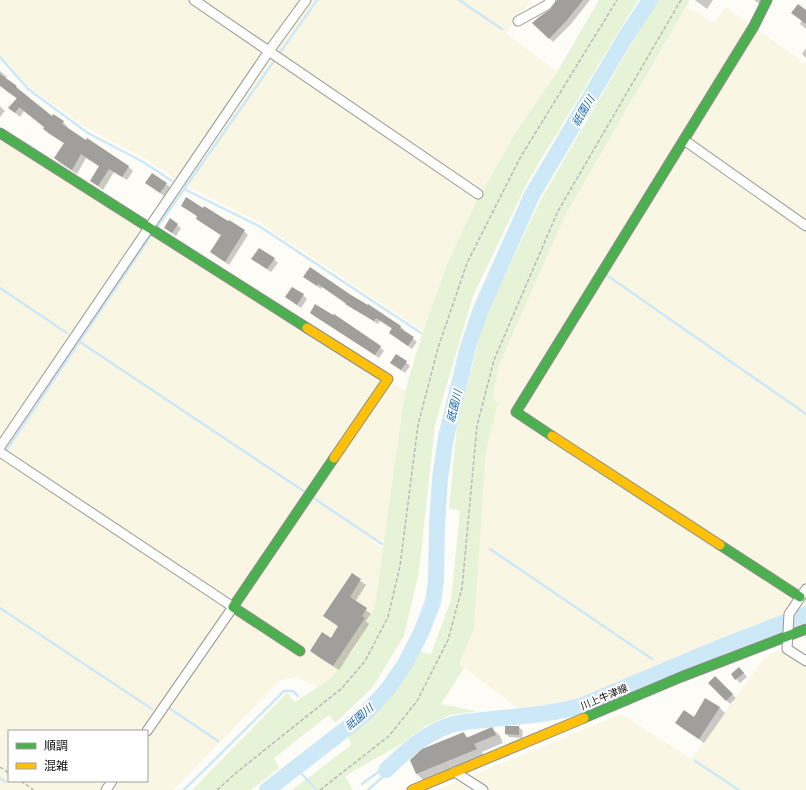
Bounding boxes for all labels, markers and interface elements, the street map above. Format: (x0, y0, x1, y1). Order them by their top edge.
water label: 祇園川 (569, 92, 598, 129)
water label: 祇園川 (443, 387, 465, 424)
street label: 川上牛津線 (578, 681, 630, 713)
water label: 祇園川 (342, 700, 377, 733)
legend (8, 730, 148, 782)
text: 順調 (44, 738, 68, 753)
text: 混雑 (44, 758, 68, 773)

